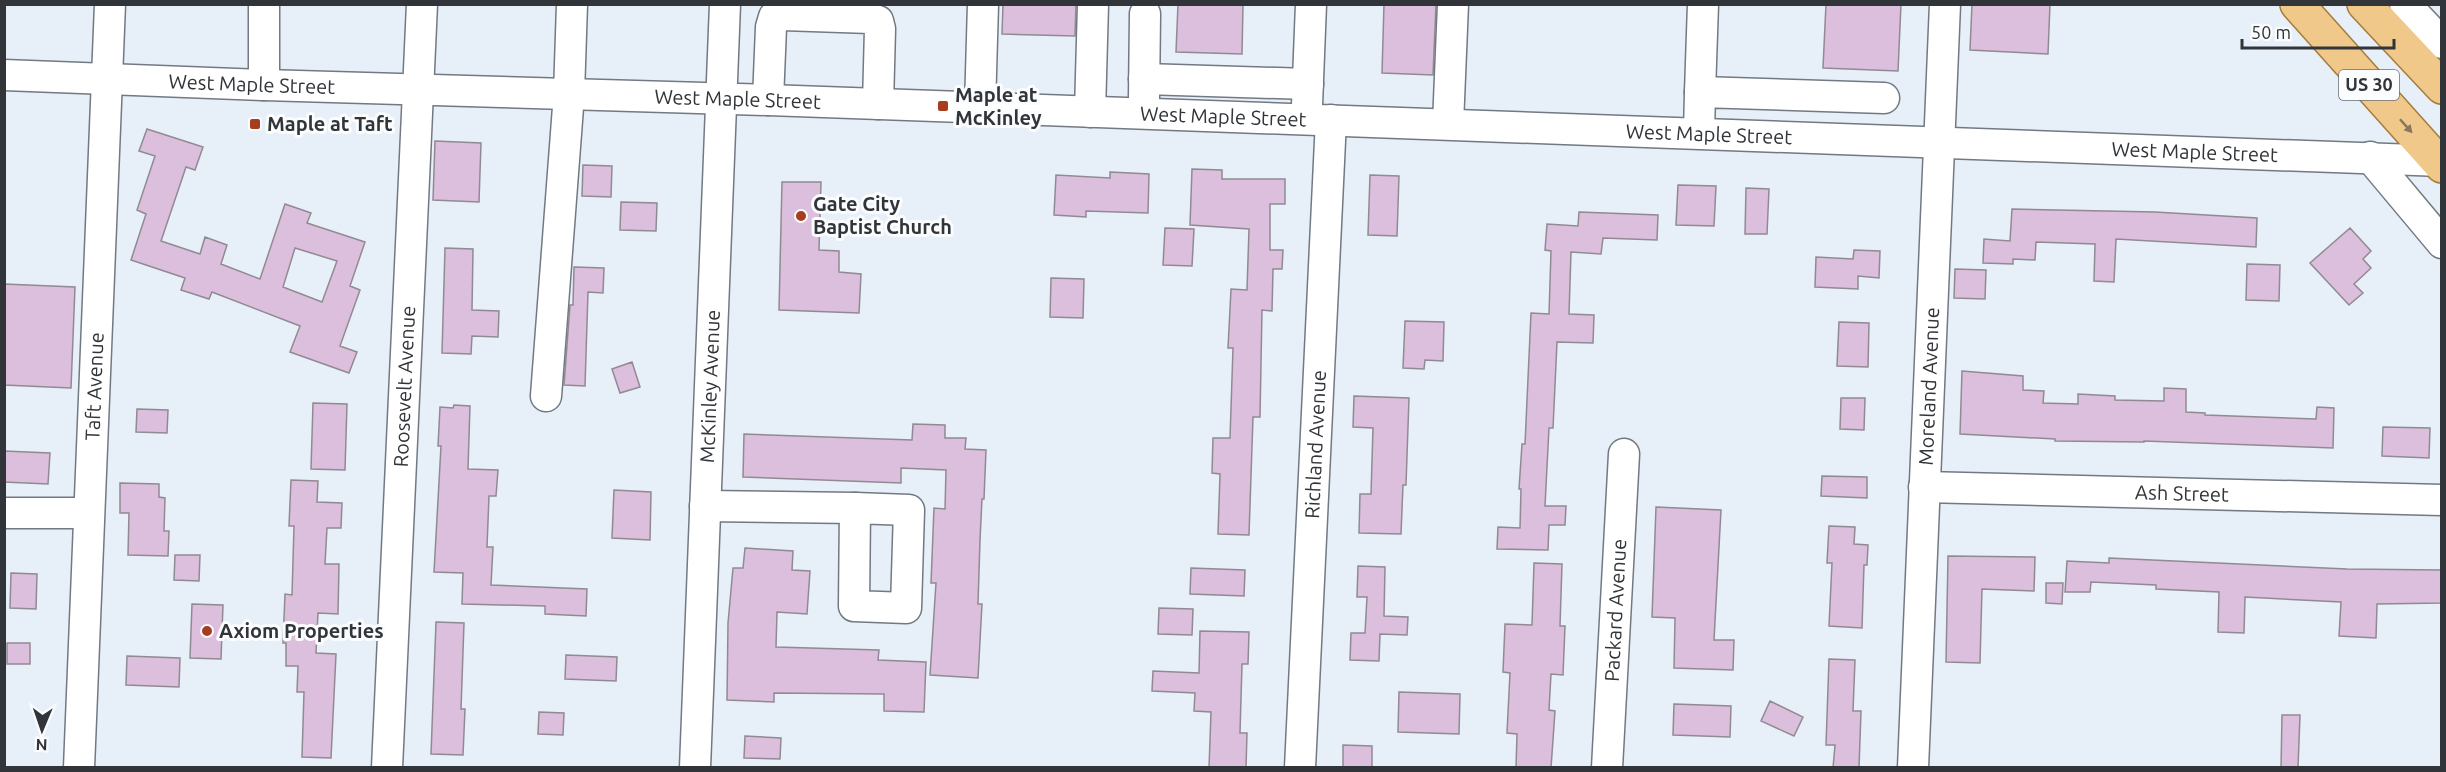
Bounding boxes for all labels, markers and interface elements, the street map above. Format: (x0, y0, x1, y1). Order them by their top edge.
scale bar (2242, 12, 2394, 50)
text: 50 m (2251, 22, 2291, 42)
street label: West Maple Street (168, 69, 336, 98)
road number: US 30 (2339, 70, 2399, 100)
place label: Maple at McKinley (955, 83, 1042, 129)
street label: West Maple Street (654, 85, 821, 113)
marker: Maple at McKinley (936, 99, 950, 113)
street label: West Maple Street (1140, 102, 1307, 131)
place label: Maple at Taft (267, 112, 393, 135)
marker: Maple at Taft (248, 117, 262, 131)
one-way arrow (2399, 118, 2412, 133)
street label: West Maple Street (1625, 119, 1793, 148)
street label: West Maple Street (2111, 137, 2278, 166)
place label: Gate City Baptist Church (813, 192, 952, 238)
marker: Gate City Baptist Church (794, 209, 808, 223)
street label: Roosevelt Avenue (389, 305, 419, 468)
street label: Moreland Avenue (1914, 307, 1943, 466)
street label: McKinley Avenue (695, 309, 724, 463)
street label: Taft Avenue (80, 332, 108, 441)
street label: Richland Avenue (1300, 369, 1330, 519)
street label: Ash Street (2135, 480, 2229, 506)
street label: Packard Avenue (1600, 538, 1630, 682)
place label: Axiom Properties (219, 619, 384, 642)
marker: Axiom Properties (200, 624, 214, 638)
north arrow (12, 700, 72, 760)
text: N (35, 736, 48, 754)

